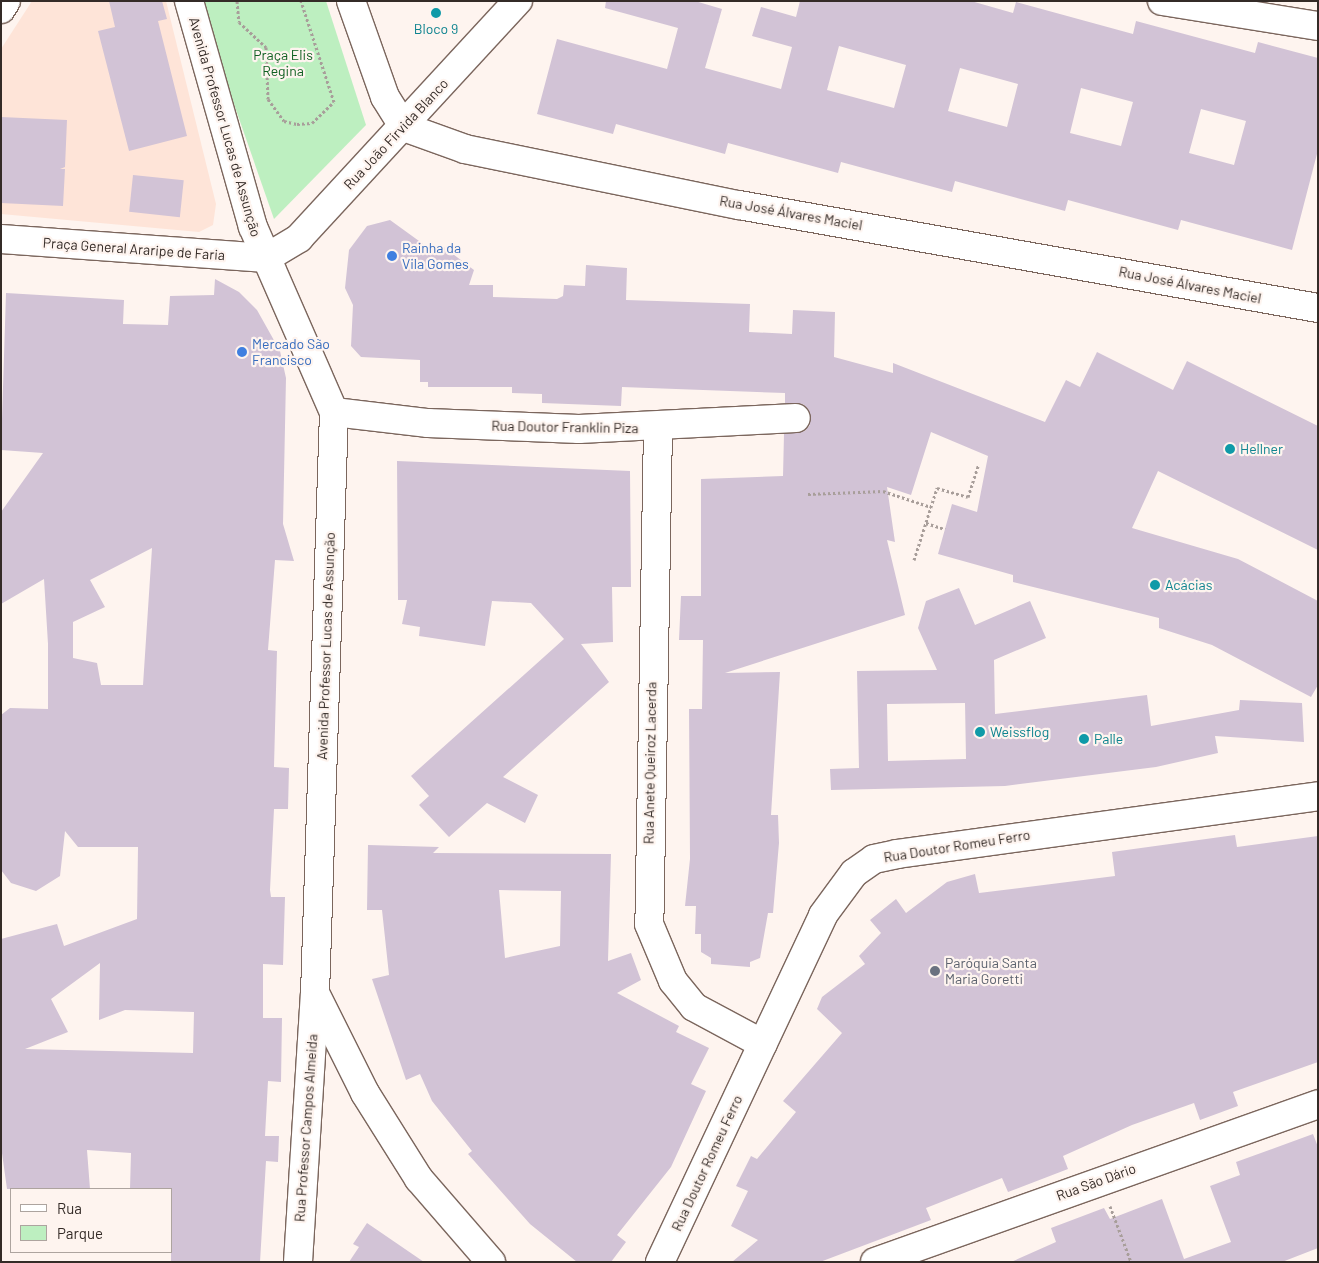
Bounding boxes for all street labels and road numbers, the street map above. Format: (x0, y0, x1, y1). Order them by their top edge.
street label: Avenida Professor Lucas de Assunção (186, 15, 264, 239)
street label: Rua João Firvida Blanco (340, 75, 452, 193)
street label: Rua José Álvares Maciel (718, 192, 864, 234)
street label: Praça General Araripe de Faria (42, 234, 226, 264)
street label: Rua José Álvares Maciel (1117, 263, 1263, 307)
street label: Rua Doutor Franklin Piza (491, 417, 639, 437)
street label: Avenida Professor Lucas de Assunção (314, 532, 338, 760)
street label: Rua Anete Queiroz Lacerda (640, 682, 660, 844)
street label: Rua Doutor Romeu Ferro (882, 826, 1032, 866)
street label: Rua Professor Campos Almeida (291, 1034, 321, 1222)
street label: Rua Doutor Romeu Ferro (668, 1092, 746, 1234)
street label: Rua São Dário (1054, 1160, 1138, 1204)

